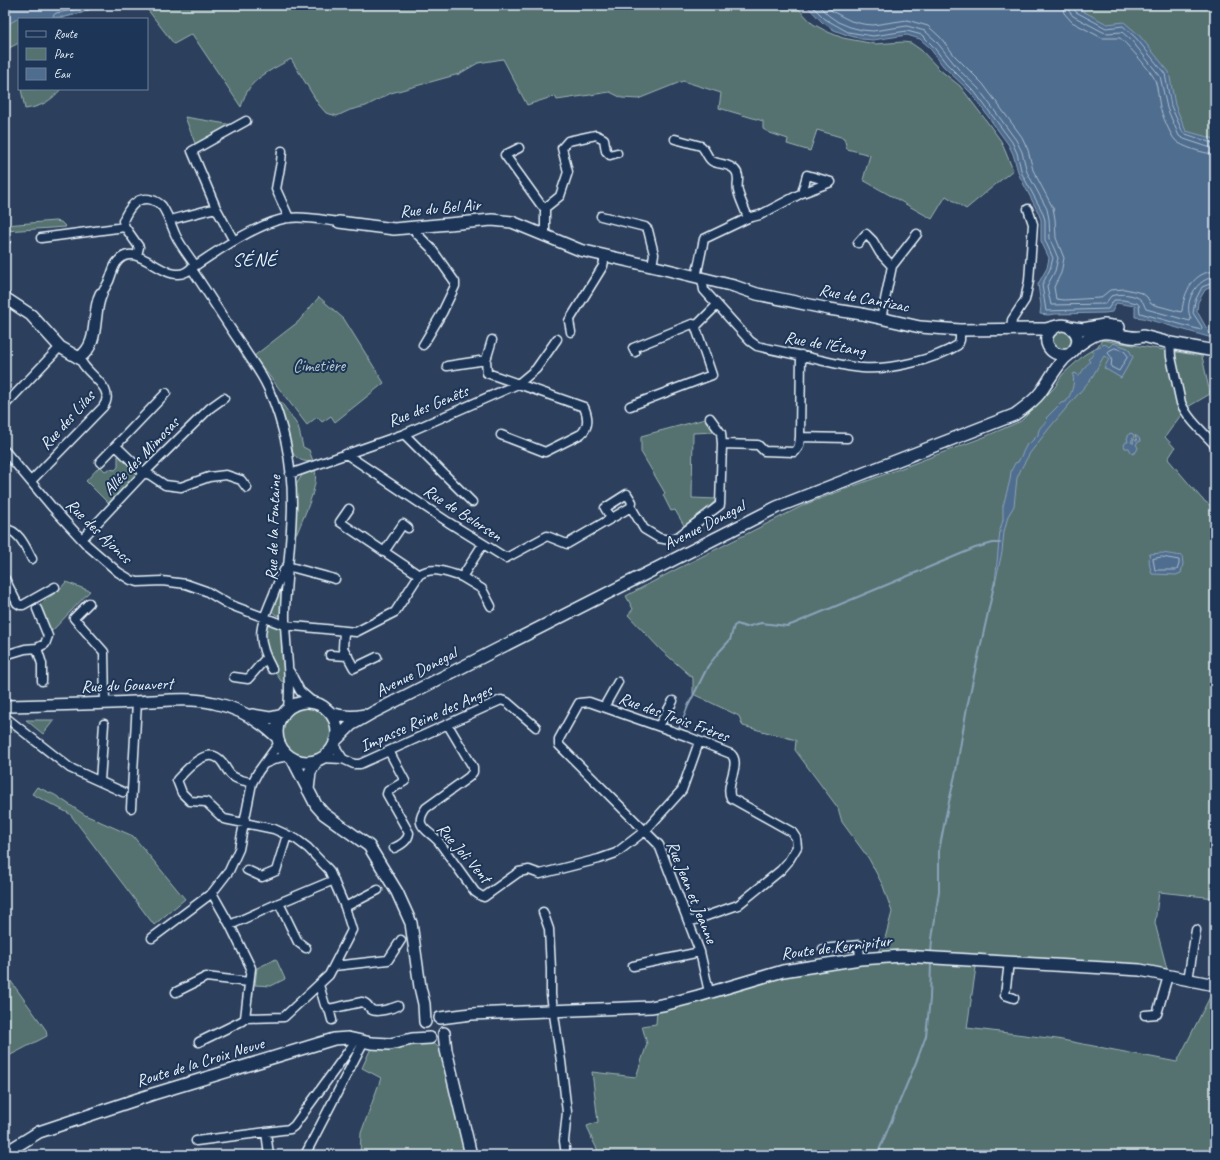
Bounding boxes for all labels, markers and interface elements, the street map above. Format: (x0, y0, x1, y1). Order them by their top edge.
legend (18, 18, 148, 90)
text: Route (54, 26, 78, 42)
text: Parc (54, 46, 74, 62)
text: Eau (54, 66, 72, 82)
street label: Rue du Bel Air (399, 194, 483, 222)
district label: SÉNÉ (232, 248, 279, 272)
street label: Rue de Cantizac (817, 279, 912, 317)
street label: Rue de l'Étang (783, 326, 868, 362)
park label: Cimetière (293, 355, 347, 376)
street label: Rue des Genêts (385, 380, 472, 432)
street label: Rue des Lilas (35, 384, 101, 454)
street label: Allée des Mimosas (98, 412, 184, 500)
street label: Rue de la Fontaine (261, 474, 285, 581)
street label: Rue de Belorsen (420, 480, 506, 546)
street label: Rue des Ajoncs (61, 494, 138, 569)
street label: Avenue Donegal (660, 494, 751, 554)
street label: Avenue Donegal (372, 641, 463, 701)
street label: Rue du Gouavert (81, 673, 176, 697)
street label: Impasse Reine des Anges (357, 679, 497, 756)
street label: Rue des Trois Frères (616, 687, 733, 747)
street label: Rue Joli Vent (432, 819, 497, 889)
street label: Rue Jean et Jeanne (662, 838, 723, 948)
street label: Route de Kernipitur (780, 930, 894, 964)
street label: Route de la Croix Neuve (134, 1032, 268, 1091)

